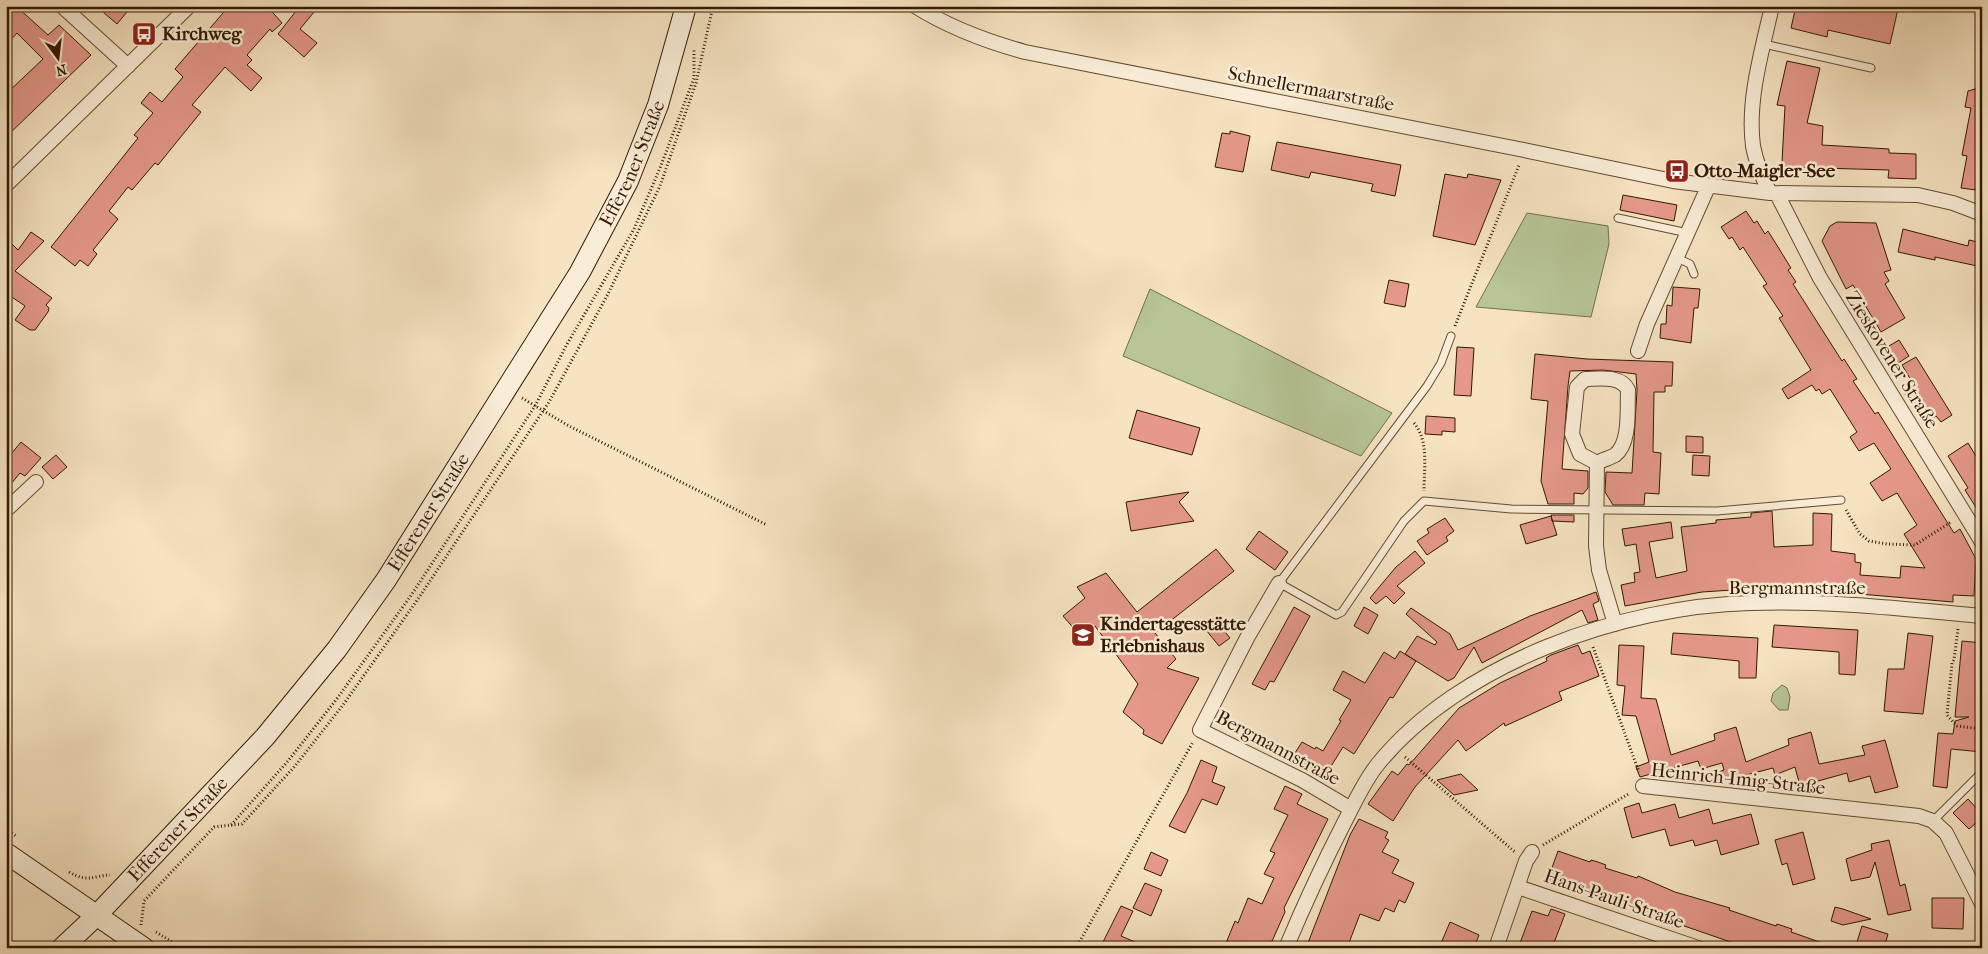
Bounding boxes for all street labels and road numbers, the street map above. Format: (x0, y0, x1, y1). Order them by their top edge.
street label: Schnellermaarstraße (1226, 62, 1396, 116)
street label: Efferener Straße (595, 97, 670, 230)
street label: Zieskovener Straße (1841, 287, 1943, 433)
street label: Efferener Straße (383, 449, 474, 576)
street label: Bergmannstraße (1728, 577, 1866, 599)
street label: Bergmannstraße (1212, 706, 1344, 790)
street label: Heinrich-Imig-Straße (1650, 759, 1826, 799)
street label: Efferener Straße (123, 772, 232, 886)
street label: Hans-Pauli-Straße (1541, 865, 1687, 933)

